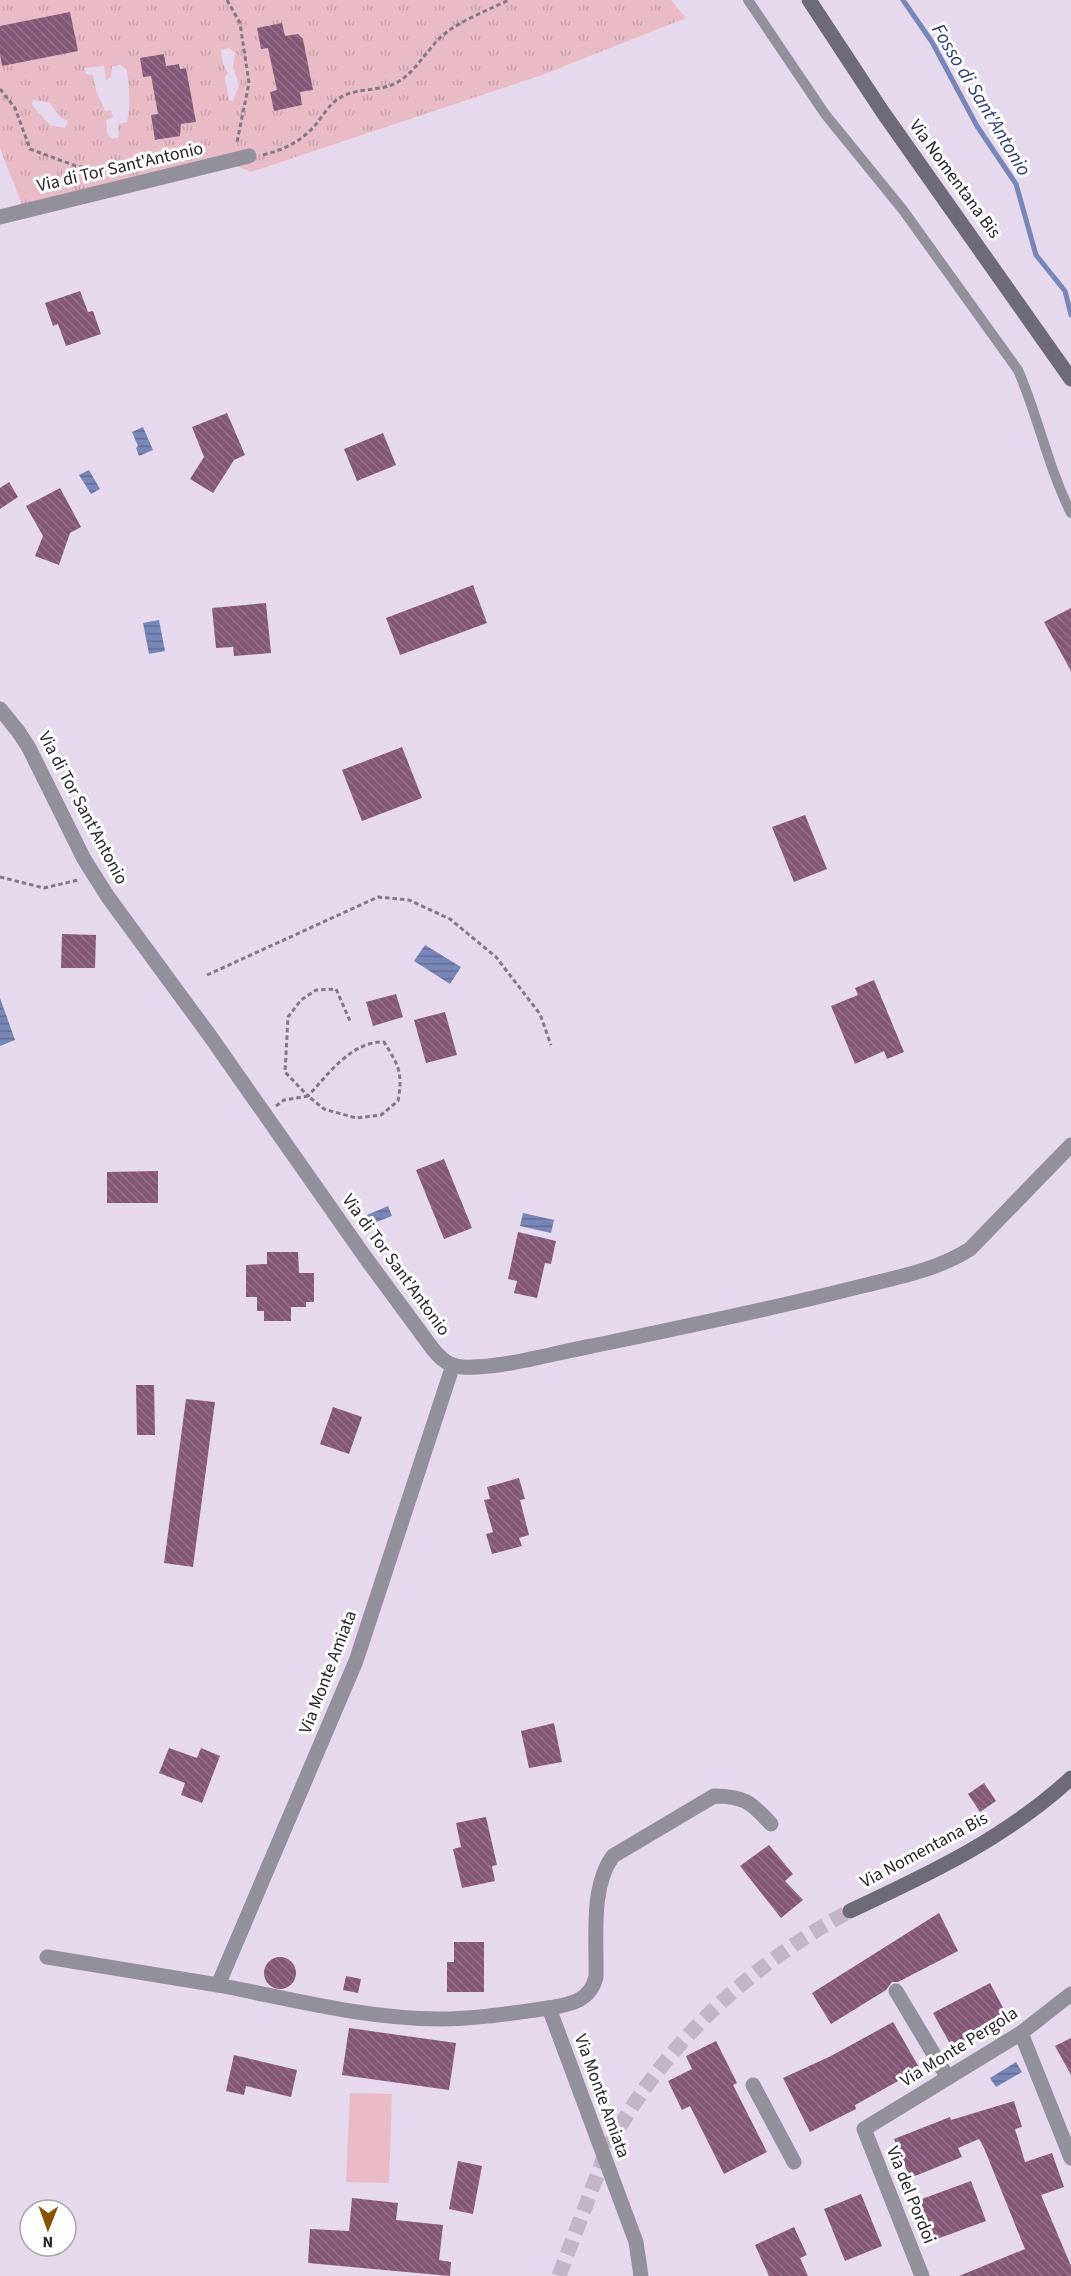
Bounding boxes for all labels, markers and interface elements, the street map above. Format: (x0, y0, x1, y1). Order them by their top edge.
water label: Fosso di Sant'Antonio (924, 18, 1038, 182)
street label: Via Nomentana Bis (903, 114, 1007, 244)
street label: Via di Tor Sant'Antonio (34, 136, 206, 198)
street label: Via di Tor Sant'Antonio (32, 727, 134, 889)
street label: Via di Tor Sant'Antonio (336, 1189, 456, 1341)
street label: Via Monte Amiata (293, 1607, 363, 1737)
street label: Via Nomentana Bis (856, 1806, 992, 1894)
street label: Via Monte Pergola (895, 2001, 1023, 2093)
street label: Via Monte Amiata (568, 2031, 636, 2161)
street label: Via del Pordoi (880, 2142, 942, 2248)
north arrow (18, 2198, 78, 2258)
text: N (42, 2231, 53, 2253)

